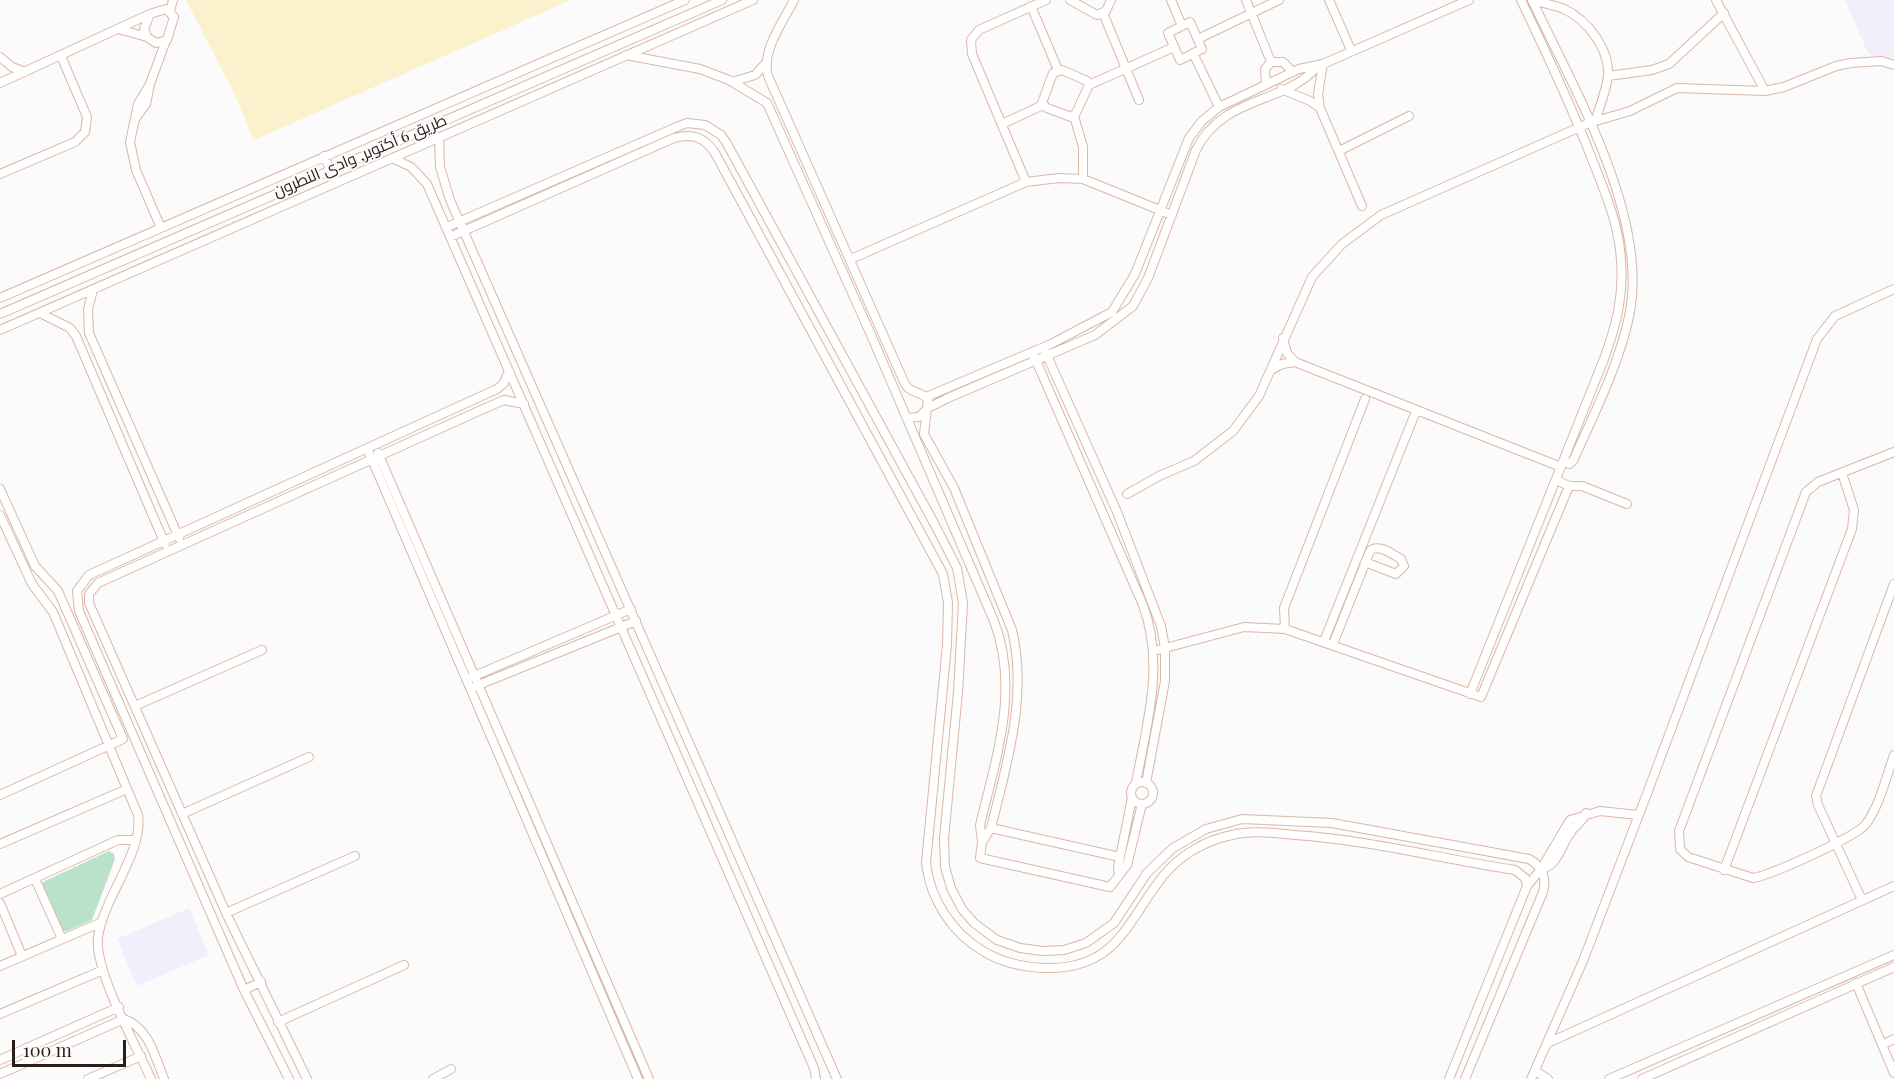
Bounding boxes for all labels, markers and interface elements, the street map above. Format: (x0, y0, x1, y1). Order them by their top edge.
street label: طريق 6 أكتوبر, وادى النطرون (270, 111, 450, 201)
scale bar (15, 1028, 129, 1066)
text: 100 m (23, 1038, 72, 1062)

